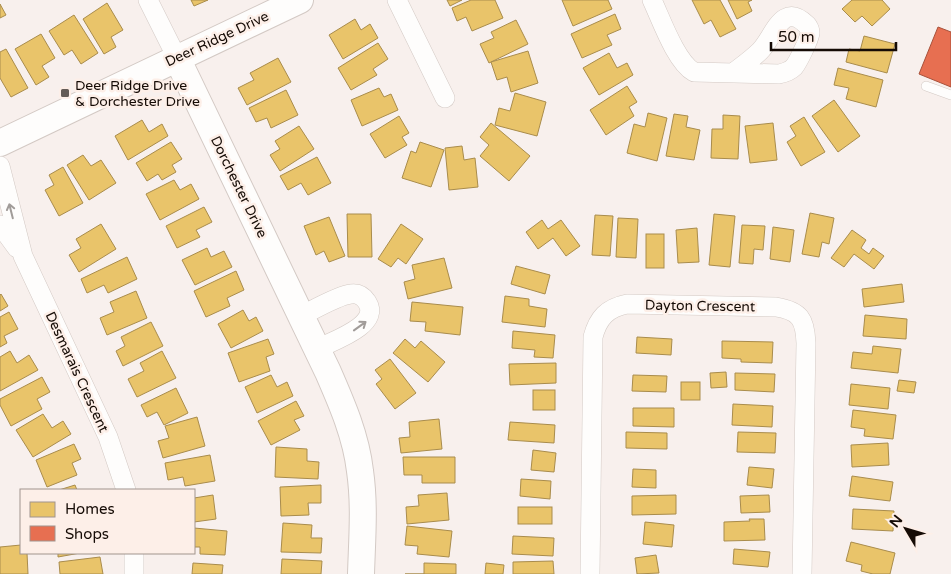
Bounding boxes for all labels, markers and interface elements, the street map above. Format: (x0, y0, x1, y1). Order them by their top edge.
street label: Deer Ridge Drive (163, 8, 272, 70)
scale bar (771, 20, 896, 52)
text: 50 m (778, 28, 815, 46)
place label: Deer Ridge Drive & Dorchester Drive (75, 77, 200, 110)
marker: Deer Ridge Drive & Dorchester Drive (59, 87, 71, 99)
street label: Dorchester Drive (207, 133, 271, 241)
one-way arrow (6, 203, 15, 219)
street label: Dayton Crescent (645, 297, 756, 315)
street label: Desmarais Crescent (42, 309, 113, 436)
one-way arrow (353, 321, 367, 331)
legend (20, 489, 195, 554)
text: Homes (65, 500, 115, 518)
north arrow (881, 504, 931, 554)
text: N (886, 512, 906, 531)
text: Shops (65, 525, 109, 543)

